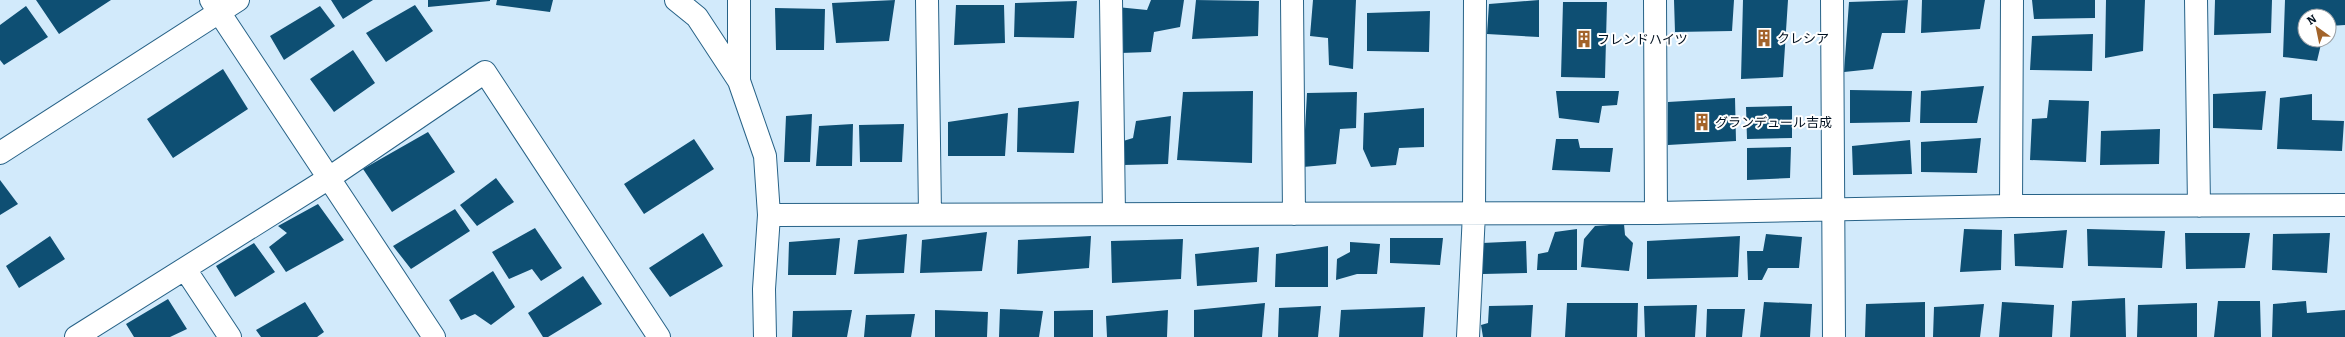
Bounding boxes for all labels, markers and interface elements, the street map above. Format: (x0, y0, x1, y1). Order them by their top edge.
north arrow (2297, 8, 2337, 48)
text: N (2305, 12, 2319, 28)
building icon: クレシア (1754, 28, 1774, 48)
building icon: フレンドハイツ (1574, 29, 1594, 49)
place label: クレシア (1777, 31, 1829, 46)
place label: フレンドハイツ (1597, 32, 1688, 47)
building icon: グランデュール吉成 (1692, 112, 1712, 132)
place label: グランデュール吉成 (1715, 115, 1832, 130)

